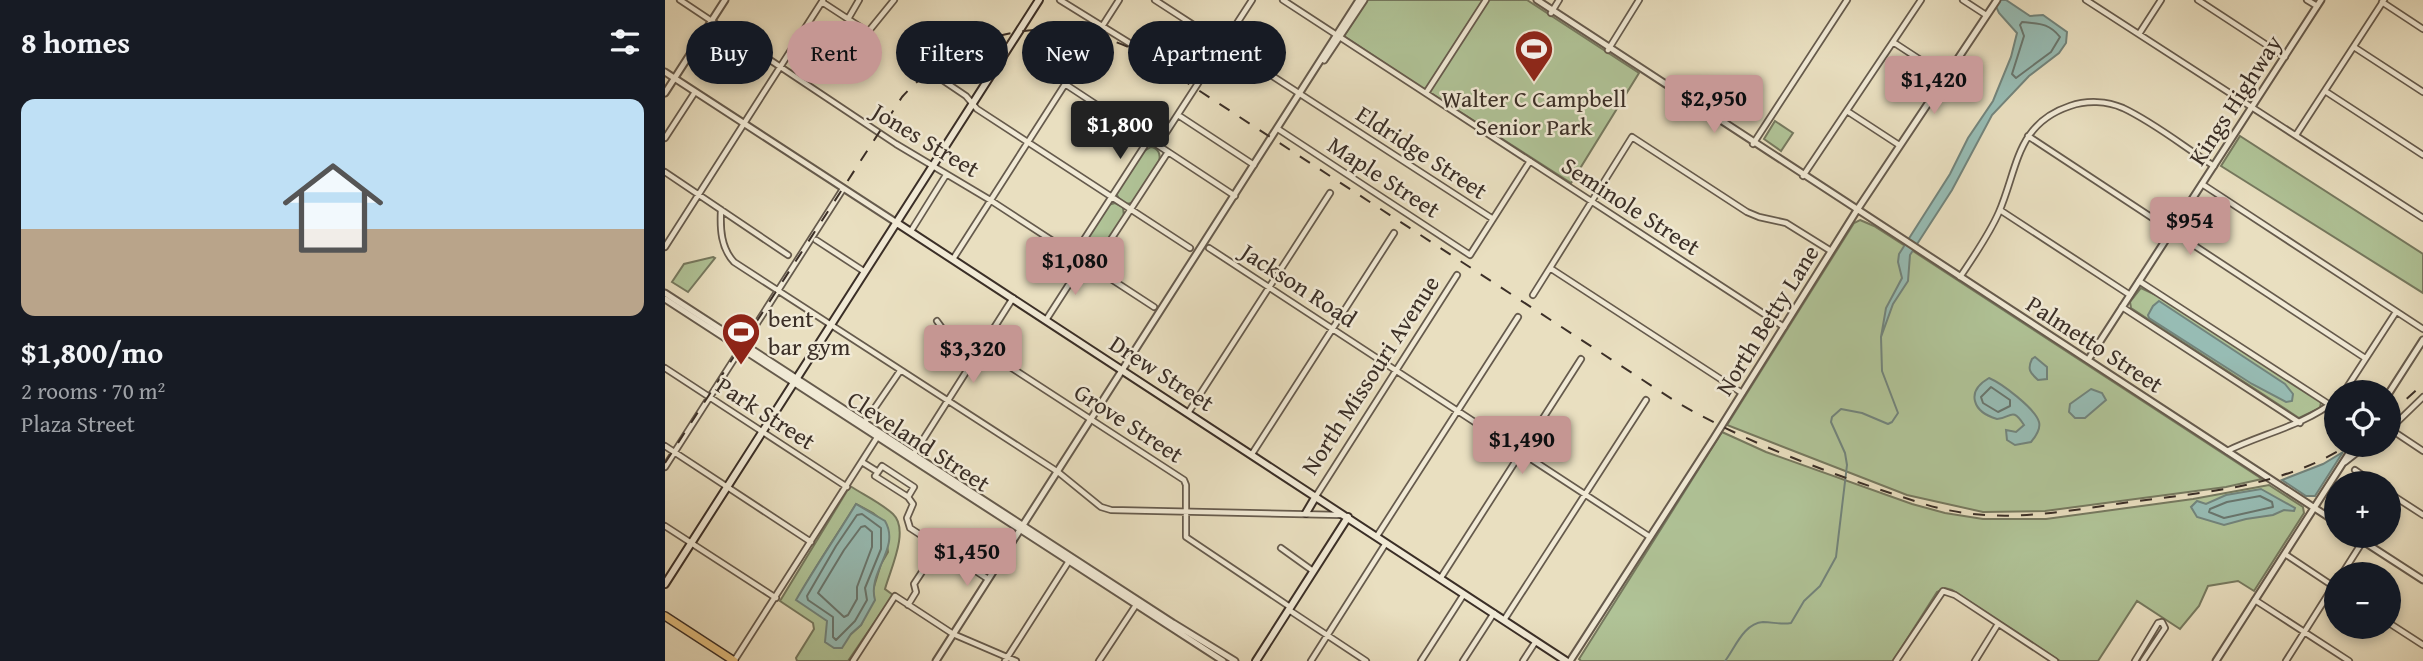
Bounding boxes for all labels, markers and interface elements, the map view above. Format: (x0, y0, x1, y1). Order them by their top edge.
text: 8 homes (21, 20, 130, 64)
chip: Buy (686, 21, 773, 84)
chip: Rent (787, 21, 882, 84)
chip: Filters (896, 21, 1008, 84)
chip: New (1022, 21, 1114, 84)
chip: Apartment (1128, 21, 1286, 84)
icon: filters (606, 23, 644, 61)
sports icon: Walter C Campbell Senior Park (1513, 28, 1555, 83)
street label: Kings Highway (2180, 28, 2290, 172)
pin: $1,420 (1877, 57, 1991, 116)
text: $1,420 (1901, 62, 1967, 95)
pin: $2,950 (1657, 76, 1771, 135)
place label: Walter C Campbell Senior Park (1442, 81, 1627, 144)
text: $2,950 (1681, 81, 1747, 114)
street label: Jones Street (863, 93, 987, 186)
street label: Eldridge Street (1349, 96, 1495, 208)
pin: $1,800 (1063, 102, 1177, 161)
text: $1,800 (1087, 107, 1153, 140)
street label: Maple Street (1321, 127, 1448, 227)
icon: home (270, 145, 396, 271)
street label: Seminole Street (1555, 148, 1708, 264)
pin: $954 (2149, 198, 2231, 257)
text: $954 (2166, 203, 2214, 236)
street label: Jackson Road (1232, 233, 1364, 336)
pin: $1,080 (1018, 238, 1132, 297)
street label: North Betty Lane (1707, 238, 1827, 402)
text: $1,080 (1042, 243, 1108, 276)
street label: North Missouri Avenue (1292, 268, 1448, 482)
street label: Palmetto Street (2020, 287, 2171, 402)
place label: bent bar gym (768, 301, 851, 364)
sports icon: bent bar gym (720, 311, 762, 366)
pin: $3,320 (916, 326, 1030, 385)
street label: Drew Street (1103, 326, 1222, 420)
text: $1,800/mo (21, 330, 163, 374)
text: $3,320 (940, 331, 1006, 364)
street label: Park Street (709, 368, 823, 459)
text: 2 rooms · 70 m² (21, 374, 165, 407)
street label: Grove Street (1067, 375, 1191, 472)
map controls (2324, 380, 2401, 639)
button: locate (2324, 380, 2401, 457)
street label: Cleveland Street (841, 382, 998, 501)
text: Plaza Street (21, 407, 135, 440)
pin: $1,490 (1465, 416, 1579, 476)
text: $1,490 (1489, 422, 1555, 455)
button: + (2324, 471, 2401, 548)
pin: $1,450 (910, 528, 1024, 588)
text: $1,450 (934, 534, 1000, 567)
button: − (2324, 562, 2401, 639)

